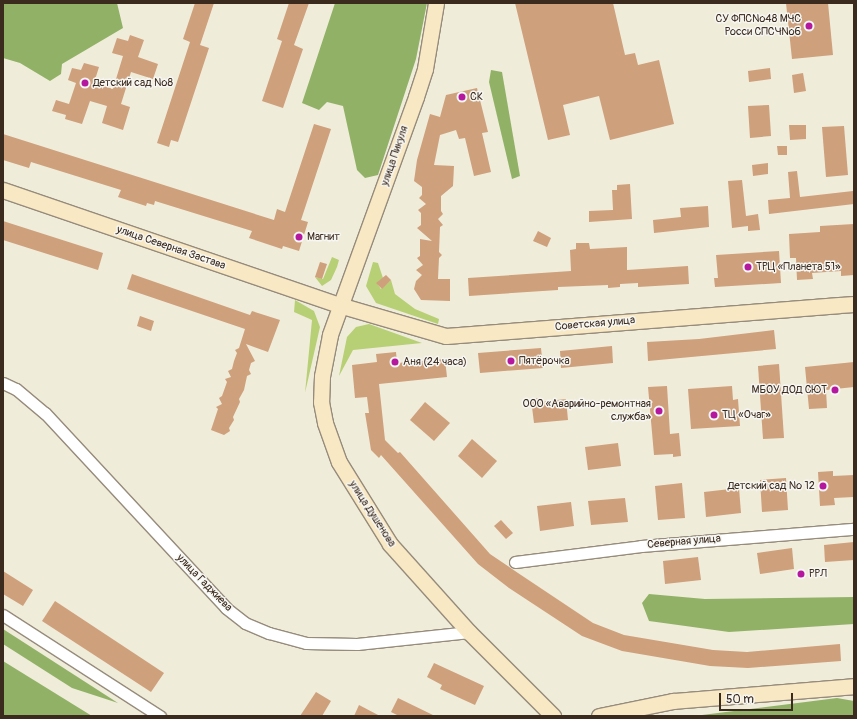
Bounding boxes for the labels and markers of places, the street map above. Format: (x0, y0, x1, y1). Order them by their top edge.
place label: СУ ФПС№48 МЧС Росси СПСЧ№6 (716, 13, 801, 39)
marker: СУ ФПС№48 МЧС Росси СПСЧ№6 (804, 21, 814, 31)
place label: Детский сад №8 (93, 76, 173, 90)
marker: Детский сад №8 (80, 78, 90, 88)
place label: СК (470, 90, 483, 104)
marker: СК (457, 92, 467, 102)
place label: Магнит (307, 230, 340, 244)
marker: Магнит (294, 232, 304, 242)
place label: ТРЦ «Планета 51» (756, 260, 841, 274)
marker: ТРЦ «Планета 51» (743, 262, 753, 272)
place label: Пятёрочка (519, 354, 570, 368)
place label: Аня (24 часа) (403, 355, 467, 369)
marker: Пятёрочка (506, 356, 516, 366)
marker: Аня (24 часа) (390, 357, 400, 367)
place label: МБОУ ДОД СЮТ (752, 383, 827, 397)
marker: МБОУ ДОД СЮТ (830, 385, 840, 395)
place label: ООО «Аварийно-ремонтная служба» (523, 398, 651, 424)
marker: ООО «Аварийно-ремонтная служба» (654, 406, 664, 416)
place label: ТЦ «Очаг» (722, 408, 771, 422)
marker: ТЦ «Очаг» (709, 410, 719, 420)
place label: Детский сад № 12 (728, 479, 815, 493)
marker: Детский сад № 12 (818, 481, 828, 491)
place label: РРЛ (809, 567, 827, 581)
marker: РРЛ (796, 569, 806, 579)

